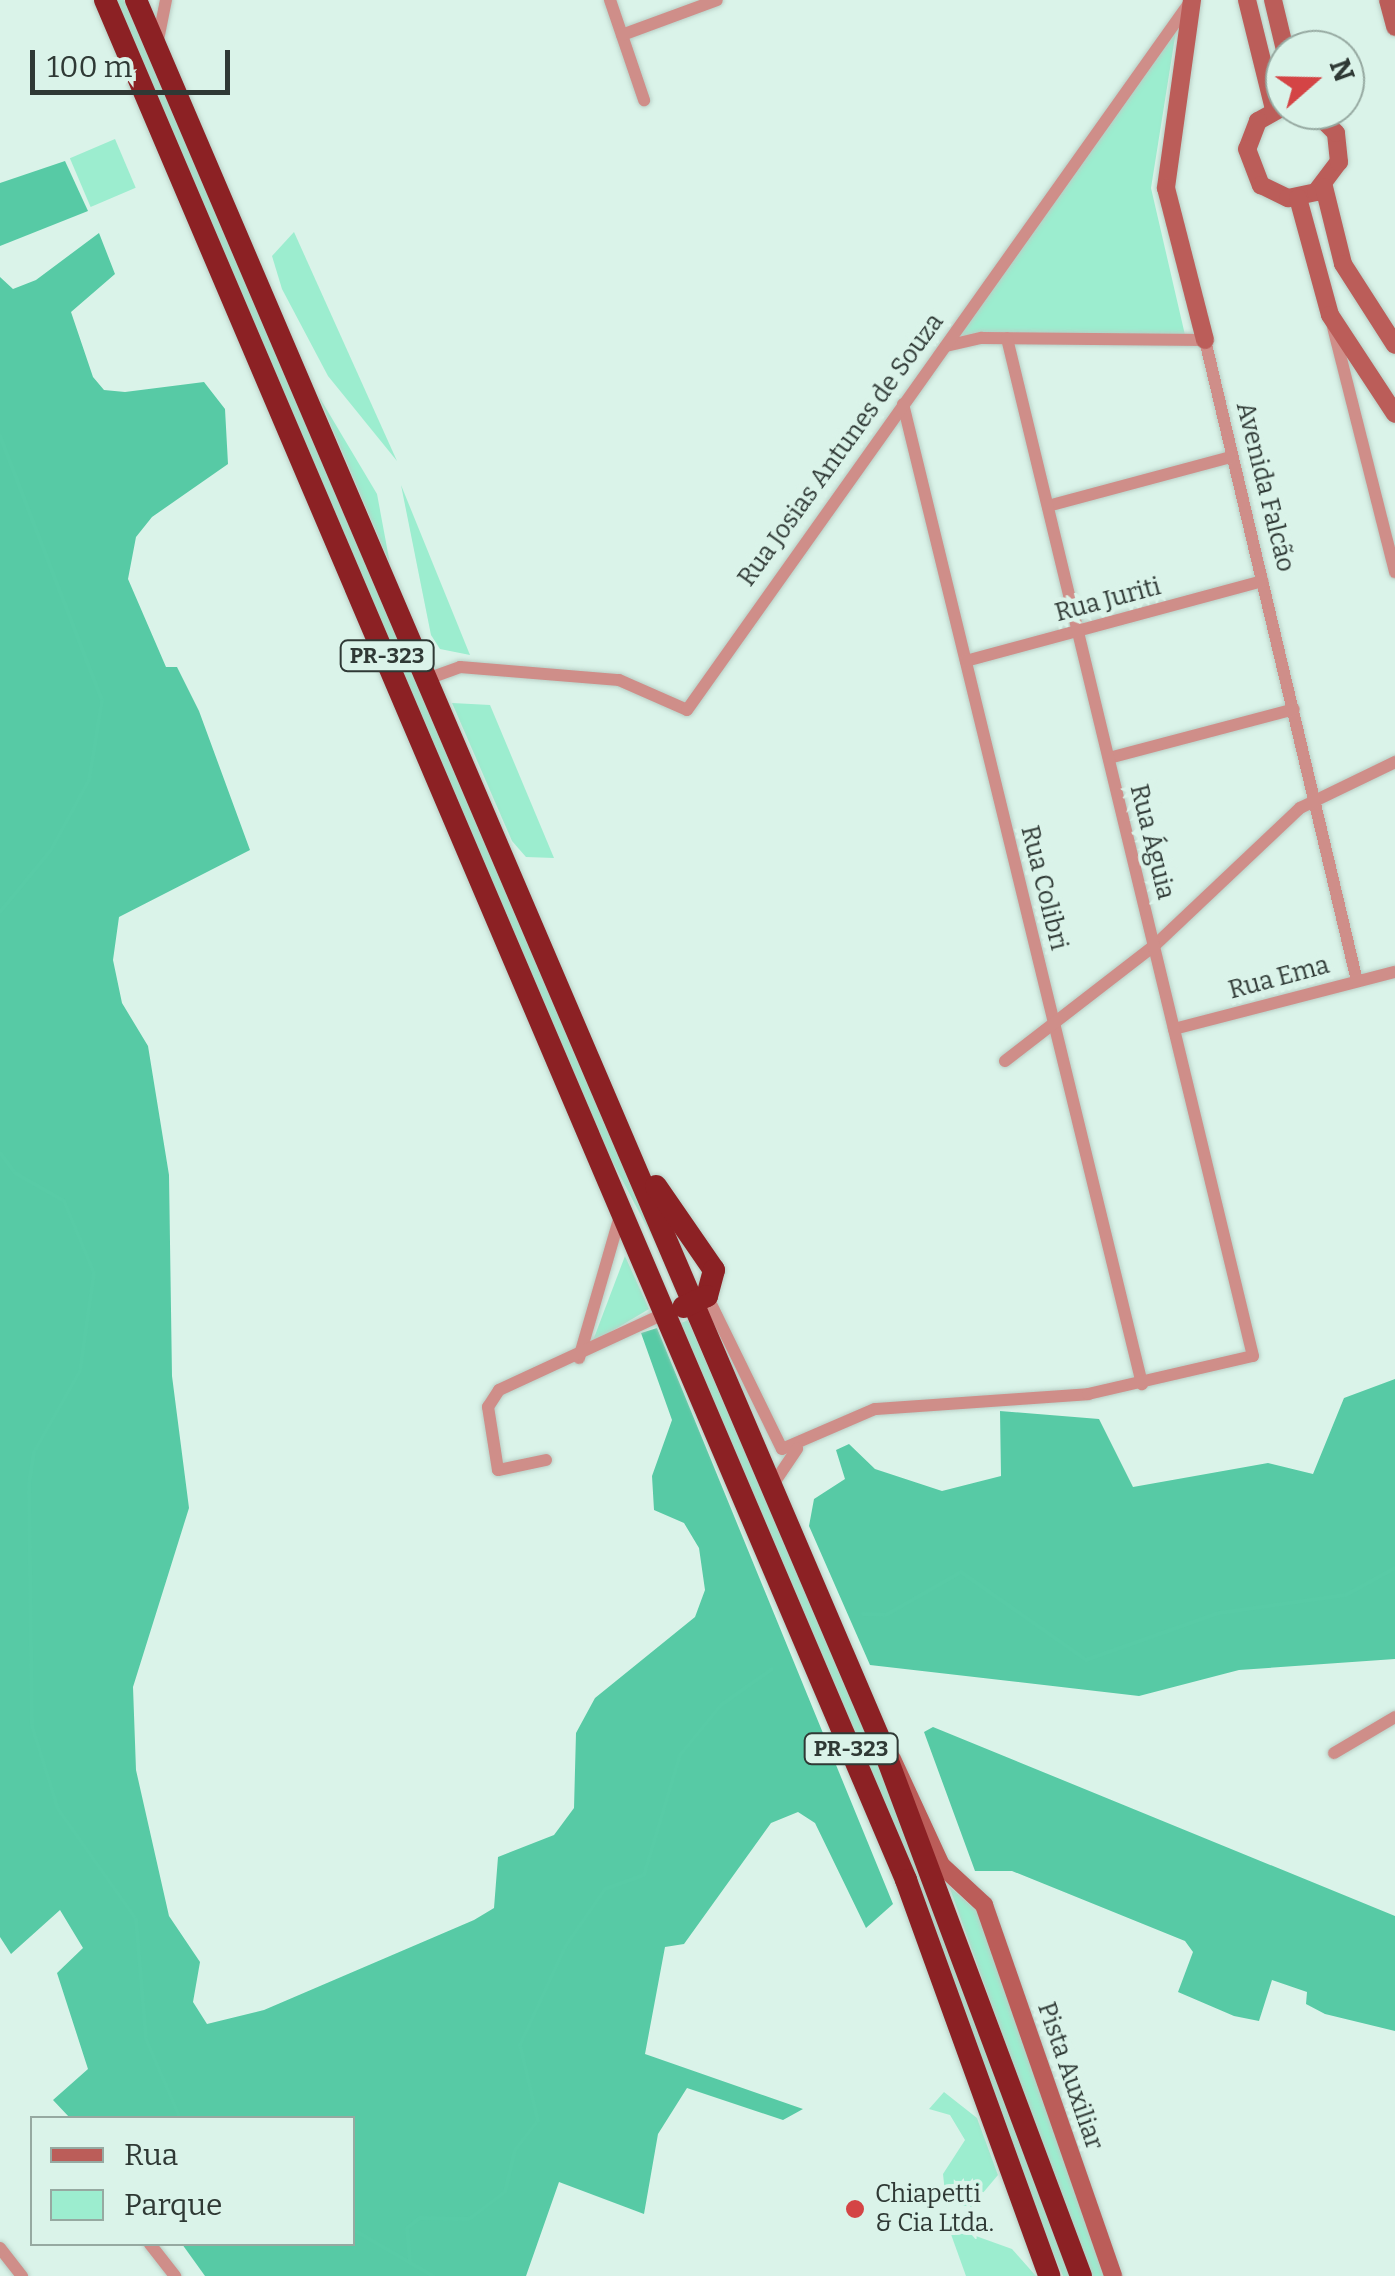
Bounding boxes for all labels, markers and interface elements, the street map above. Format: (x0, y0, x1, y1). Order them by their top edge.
scale bar (35, 30, 235, 92)
north arrow (1265, 30, 1365, 130)
text: 100 m (47, 49, 132, 85)
text: N (1323, 54, 1361, 86)
street label: Rua Josias Antunes de Souza (732, 308, 950, 592)
street label: Avenida Falcão (1229, 399, 1301, 575)
street label: Rua Juriti (1052, 571, 1164, 629)
road number: PR-323 (340, 639, 434, 673)
street label: Rua Águia (1123, 781, 1181, 903)
street label: Rua Colibri (1014, 823, 1074, 953)
street label: Rua Ema (1225, 950, 1333, 1006)
road number: PR-323 (804, 1732, 898, 1766)
street label: Pista Auxiliar (1031, 1998, 1109, 2154)
legend (30, 2116, 355, 2246)
text: Rua (124, 2137, 178, 2173)
place label: Chiapetti & Cia Ltda. (875, 2180, 994, 2239)
text: Parque (124, 2187, 222, 2223)
marker: Chiapetti & Cia Ltda. (844, 2198, 866, 2220)

